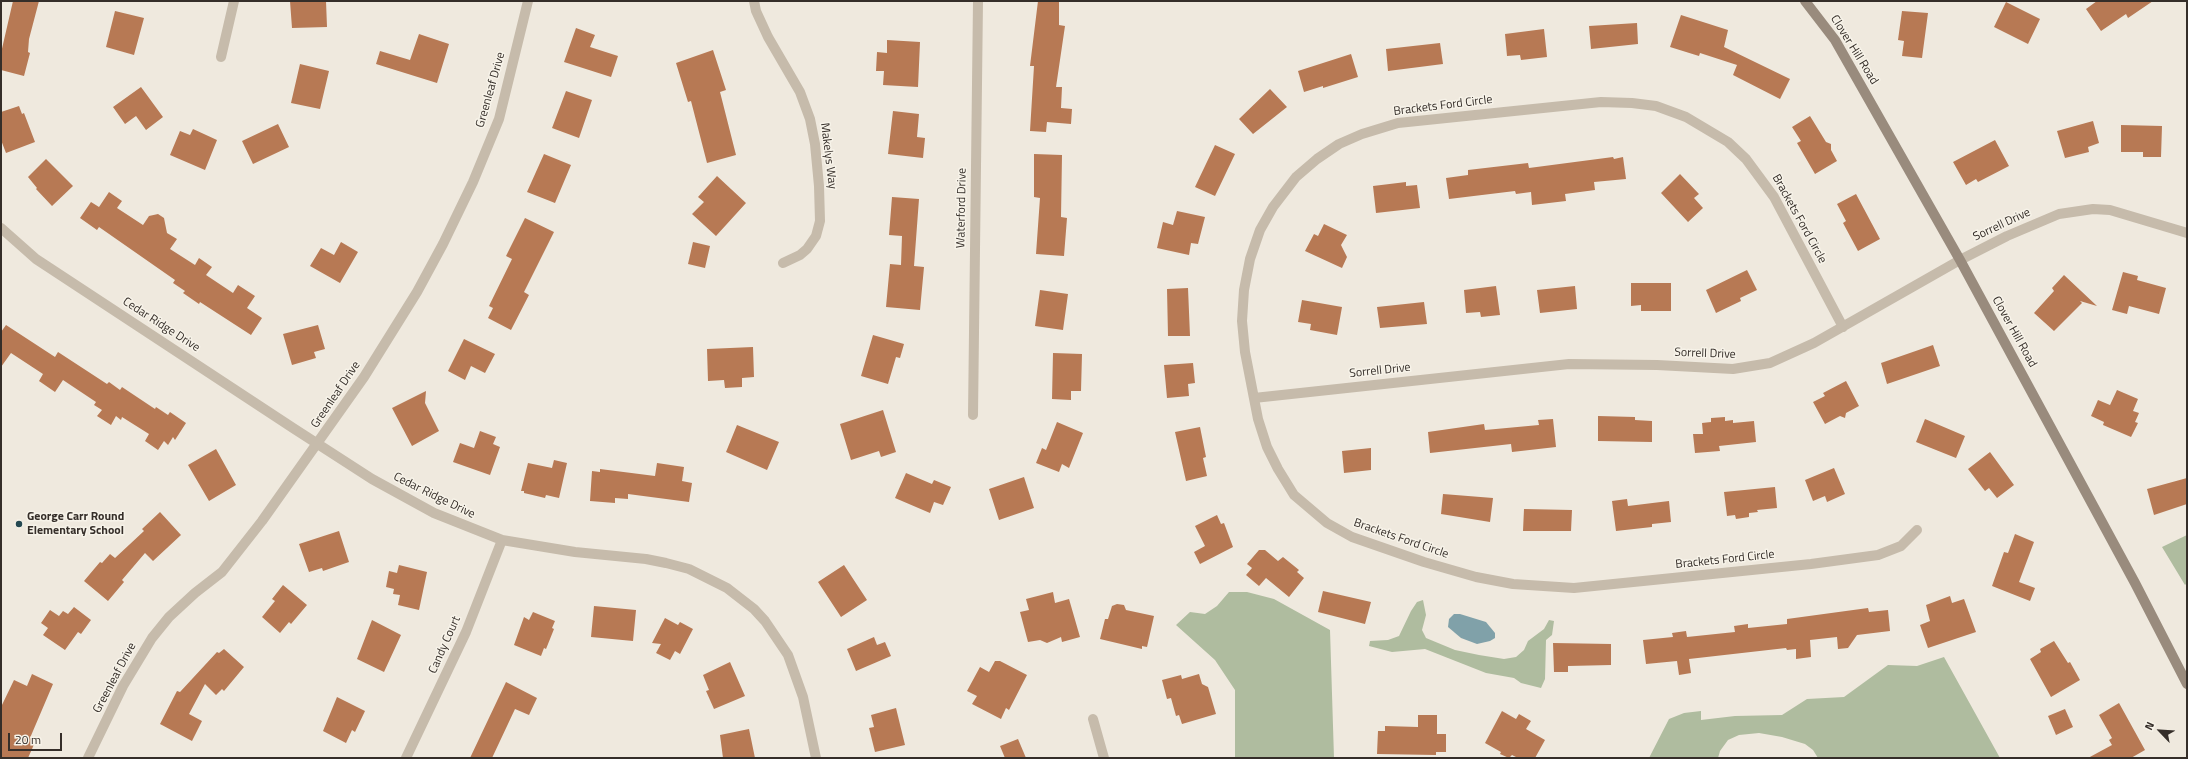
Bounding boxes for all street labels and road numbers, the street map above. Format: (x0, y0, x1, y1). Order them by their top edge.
street label: Clover Hill Road (1827, 13, 1881, 87)
street label: Greenleaf Drive (473, 51, 509, 129)
street label: Brackets Ford Circle (1393, 93, 1493, 119)
street label: Makelys Way (817, 122, 839, 190)
street label: Waterford Drive (954, 168, 970, 248)
street label: Brackets Ford Circle (1769, 172, 1829, 266)
street label: Sorrell Drive (1971, 205, 2033, 245)
street label: Clover Hill Road (1989, 294, 2039, 370)
street label: Cedar Ridge Drive (120, 295, 202, 355)
street label: Sorrell Drive (1674, 346, 1736, 362)
street label: Greenleaf Drive (308, 359, 364, 431)
street label: Sorrell Drive (1349, 361, 1411, 381)
street label: Cedar Ridge Drive (391, 470, 477, 522)
street label: Brackets Ford Circle (1352, 516, 1450, 562)
street label: Brackets Ford Circle (1675, 548, 1775, 572)
street label: Candy Court (426, 614, 464, 676)
street label: Greenleaf Drive (90, 640, 140, 716)

